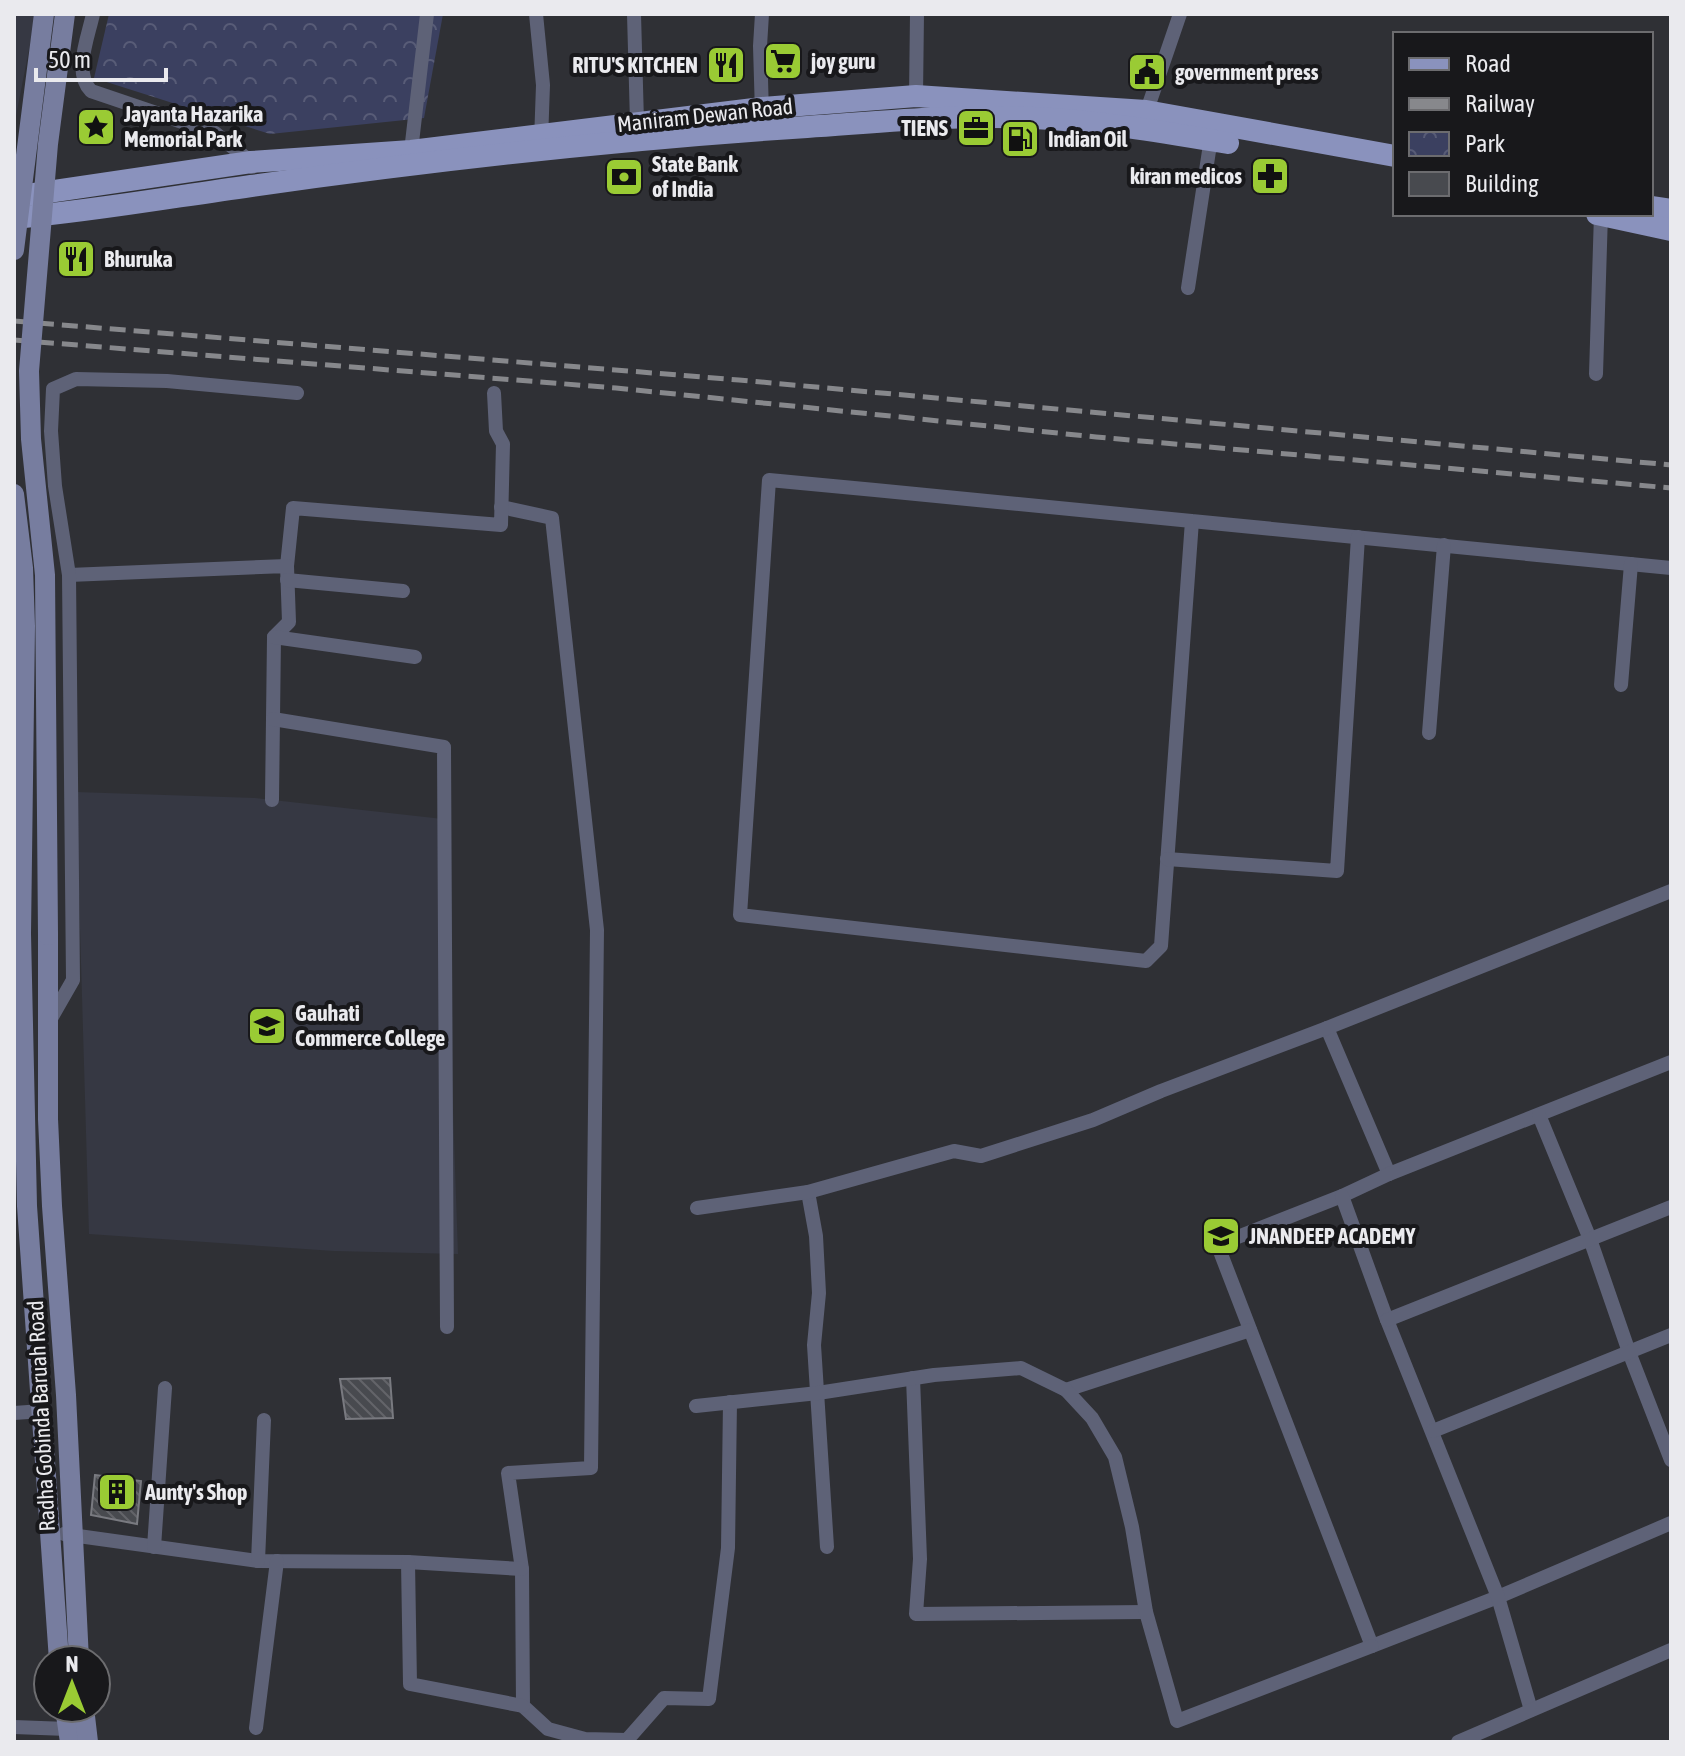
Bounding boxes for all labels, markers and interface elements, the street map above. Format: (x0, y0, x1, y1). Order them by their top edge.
scale bar (36, 32, 166, 82)
legend (1393, 32, 1653, 216)
supermarket icon: joy guru (762, 40, 804, 82)
restaurant icon: RITU'S KITCHEN (705, 44, 747, 86)
text: 50 m (48, 46, 91, 73)
place label: joy guru (810, 48, 875, 74)
text: Road (1465, 50, 1511, 77)
public building icon: government press (1126, 51, 1168, 93)
place label: RITU'S KITCHEN (572, 52, 698, 78)
place label: government press (1175, 59, 1319, 85)
text: Railway (1465, 90, 1535, 117)
street label: Maniram Dewan Road (616, 93, 794, 137)
place label: Jayanta Hazarika Memorial Park (123, 101, 263, 152)
place icon: Jayanta Hazarika Memorial Park (75, 106, 117, 148)
office icon: TIENS (955, 107, 997, 149)
place label: TIENS (901, 115, 948, 141)
fuel station icon: Indian Oil (999, 118, 1041, 160)
place label: Indian Oil (1048, 126, 1129, 152)
text: Park (1465, 130, 1506, 157)
place label: State Bank of India (652, 151, 738, 202)
pharmacy icon: kiran medicos (1249, 155, 1291, 197)
bank icon: State Bank of India (603, 156, 645, 198)
place label: kiran medicos (1130, 163, 1242, 189)
text: Building (1465, 170, 1539, 197)
restaurant icon: Bhuruka (55, 238, 97, 280)
place label: Bhuruka (104, 246, 173, 272)
place label: Gauhati Commerce College (295, 1000, 445, 1051)
school or university icon: Gauhati Commerce College (246, 1005, 288, 1047)
school or university icon: JNANDEEP ACADEMY (1200, 1215, 1242, 1257)
place label: JNANDEEP ACADEMY (1248, 1223, 1416, 1249)
street label: Radha Gobinda Baruah Road (22, 1300, 60, 1532)
building icon: Aunty's Shop (96, 1471, 138, 1513)
place label: Aunty's Shop (144, 1479, 248, 1505)
north arrow (32, 1644, 112, 1724)
text: N (66, 1651, 78, 1677)

